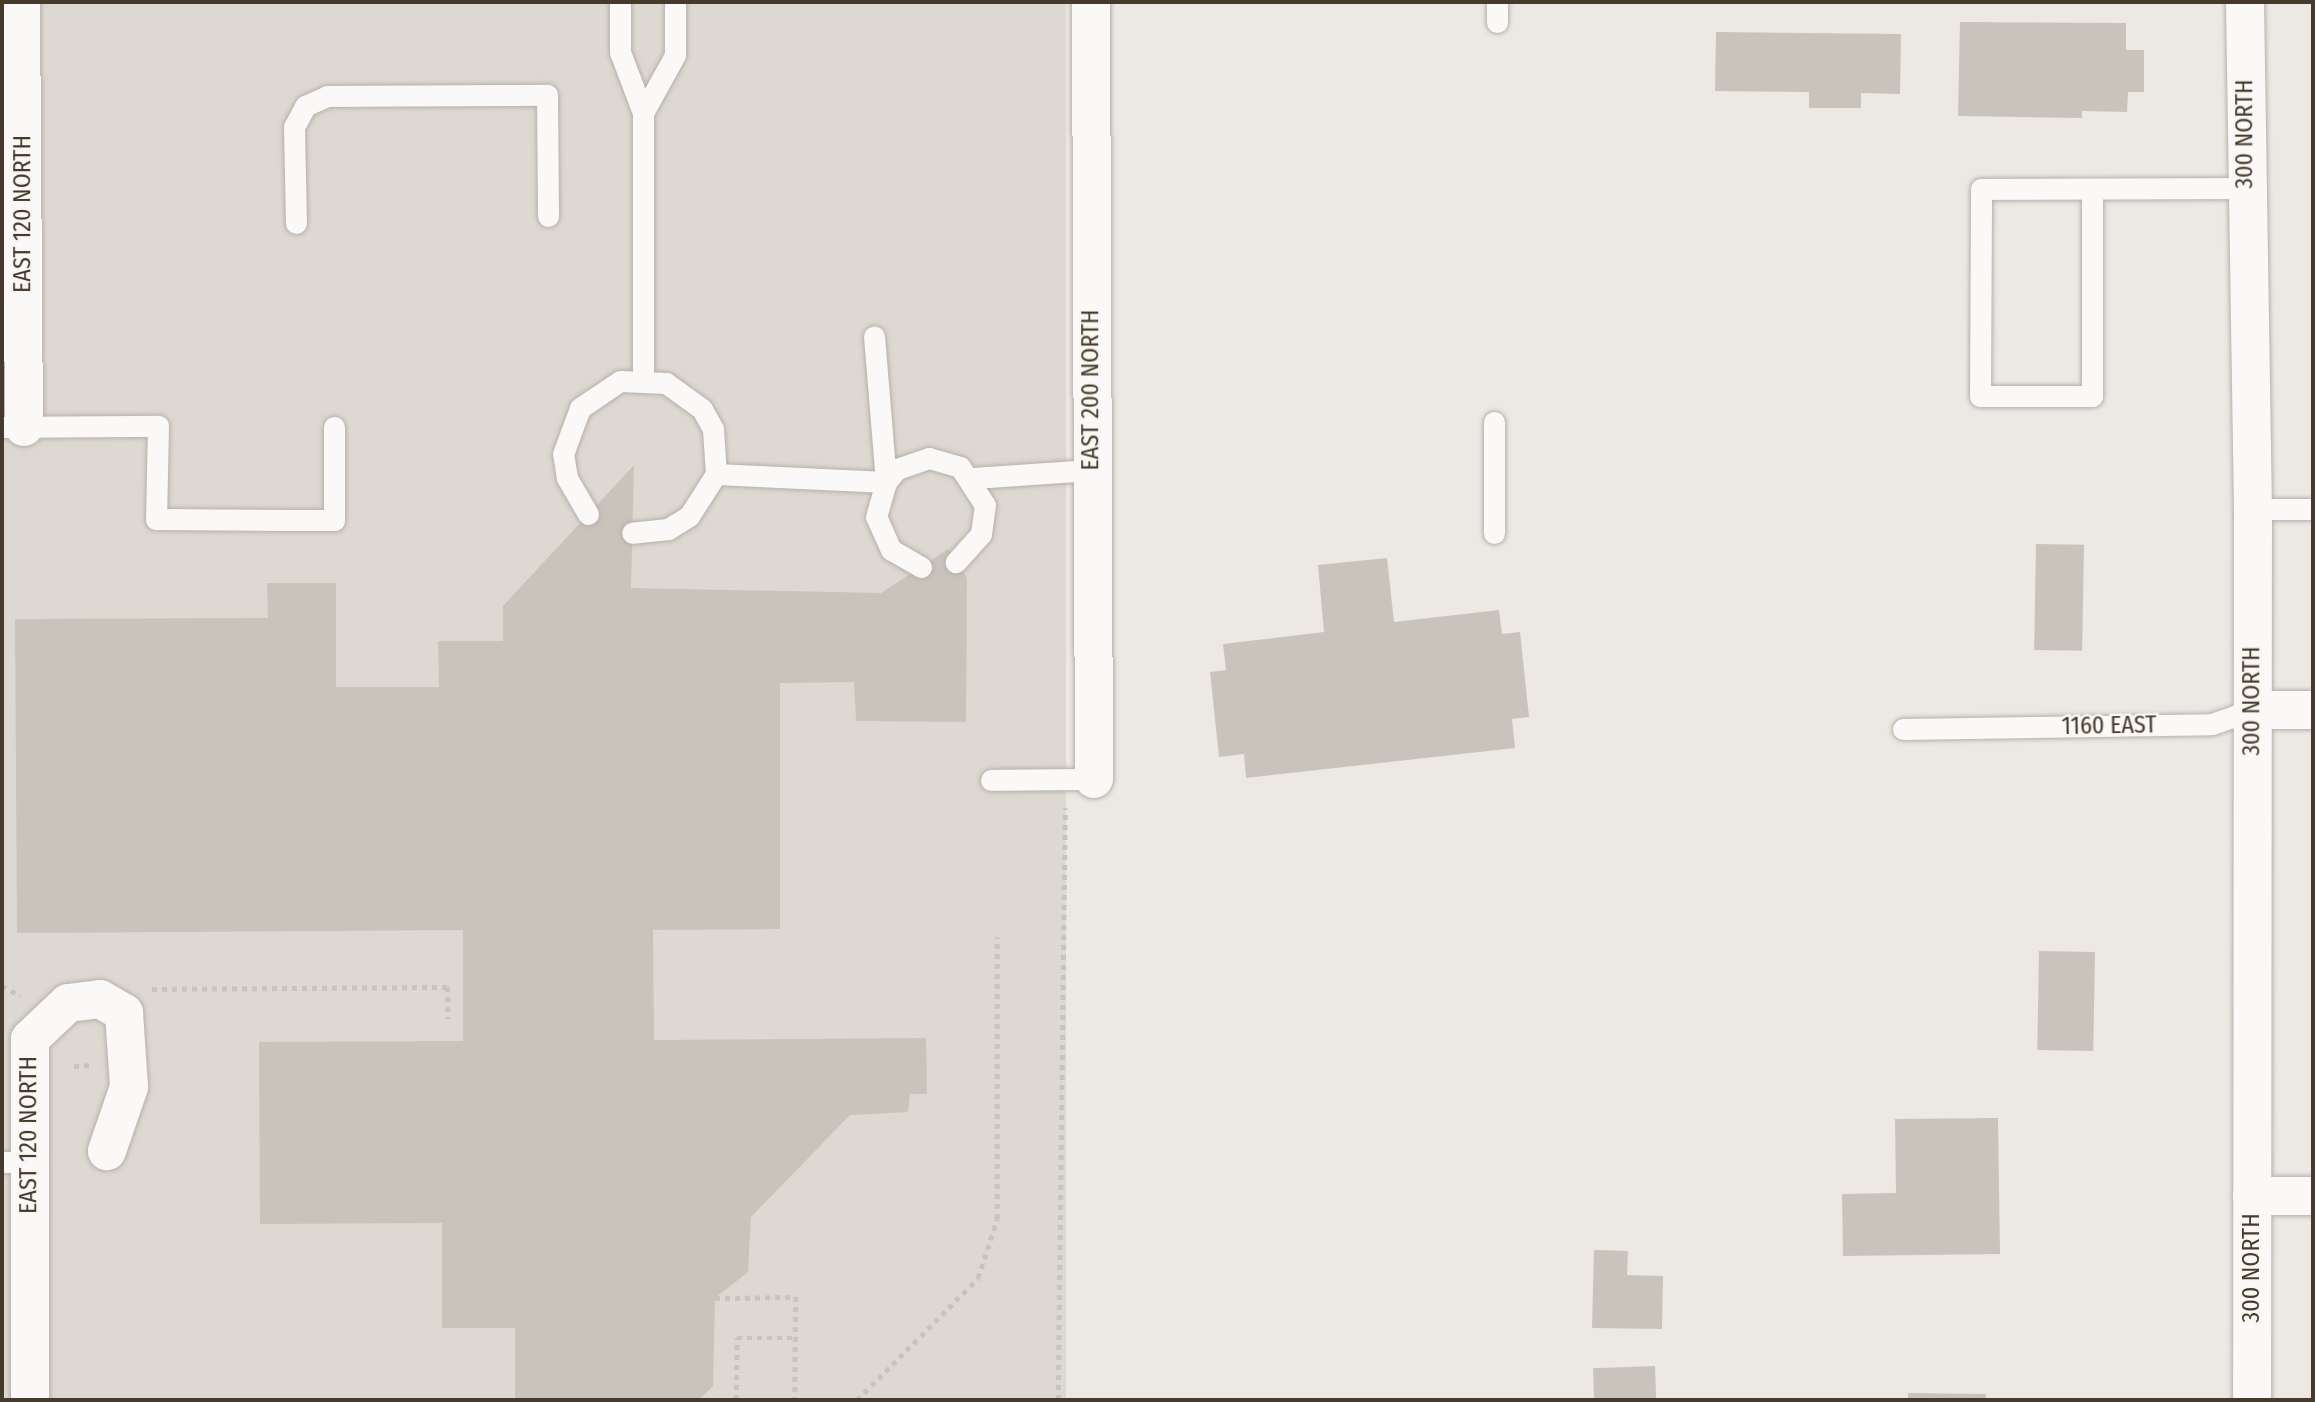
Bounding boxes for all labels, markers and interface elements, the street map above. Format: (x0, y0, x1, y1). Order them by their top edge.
street label: 300 NORTH (2231, 79, 2259, 189)
street label: EAST 120 NORTH (9, 135, 37, 293)
street label: EAST 200 NORTH (1077, 309, 1105, 471)
street label: 300 NORTH (2238, 646, 2266, 756)
street label: 1160 EAST (2061, 711, 2157, 741)
street label: EAST 120 NORTH (15, 1056, 43, 1214)
street label: 300 NORTH (2238, 1213, 2266, 1323)

